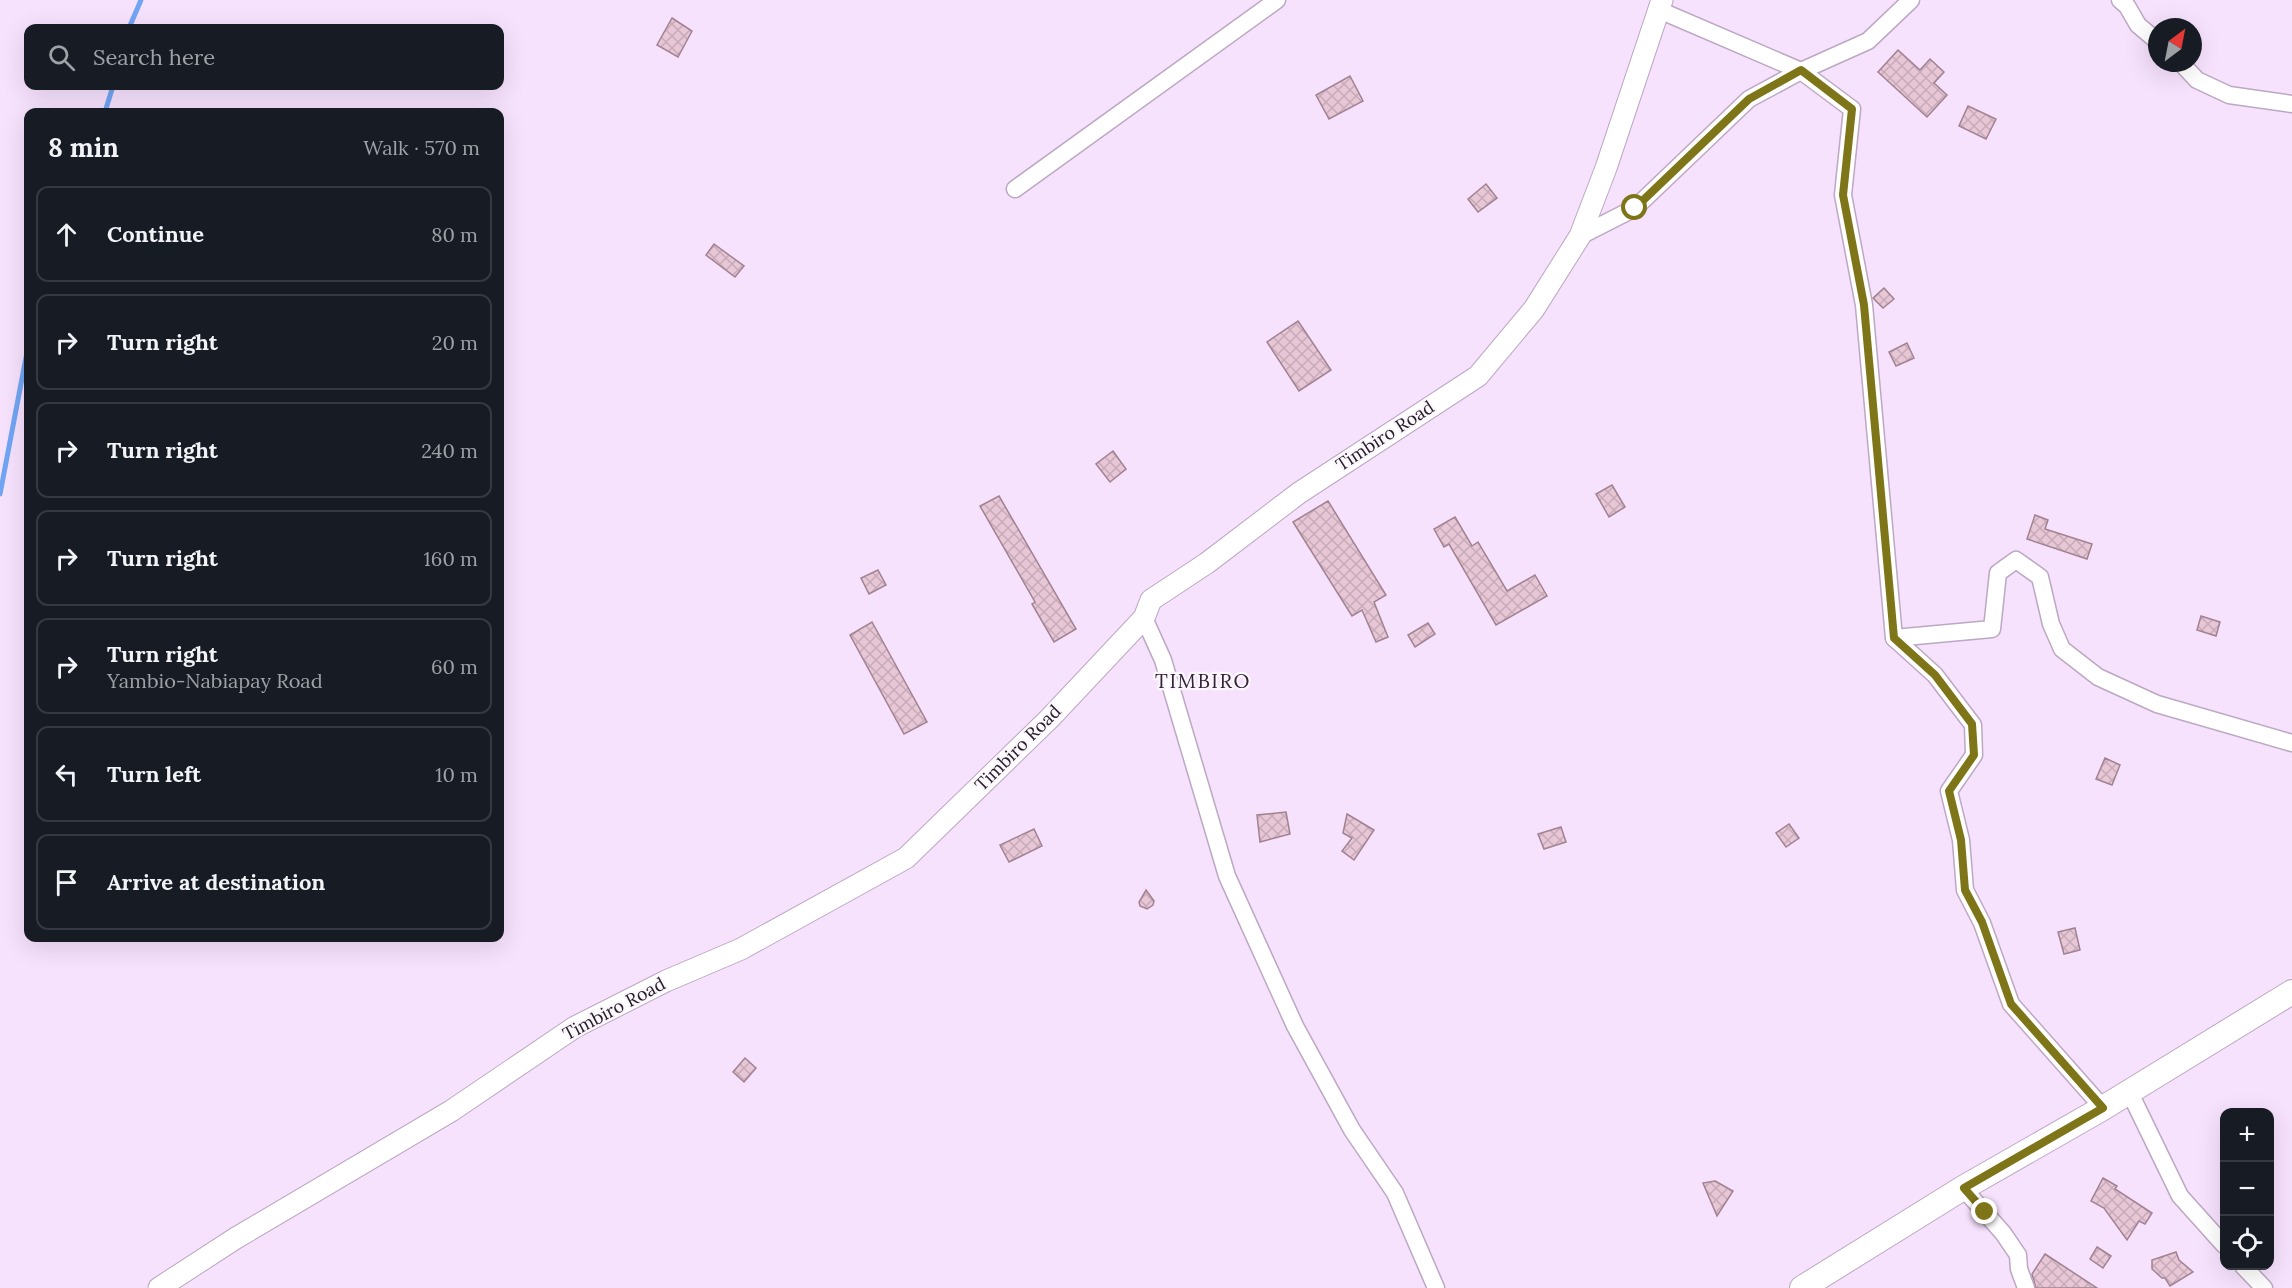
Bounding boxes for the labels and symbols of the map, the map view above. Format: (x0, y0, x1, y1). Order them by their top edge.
north arrow (2148, 18, 2202, 72)
route start (1621, 194, 1647, 220)
street label: Timbiro Road (1331, 395, 1439, 476)
district label: TIMBIRO (1155, 668, 1251, 693)
street label: Timbiro Road (970, 699, 1066, 796)
street label: Timbiro Road (559, 972, 669, 1045)
route end (1971, 1198, 1997, 1224)

